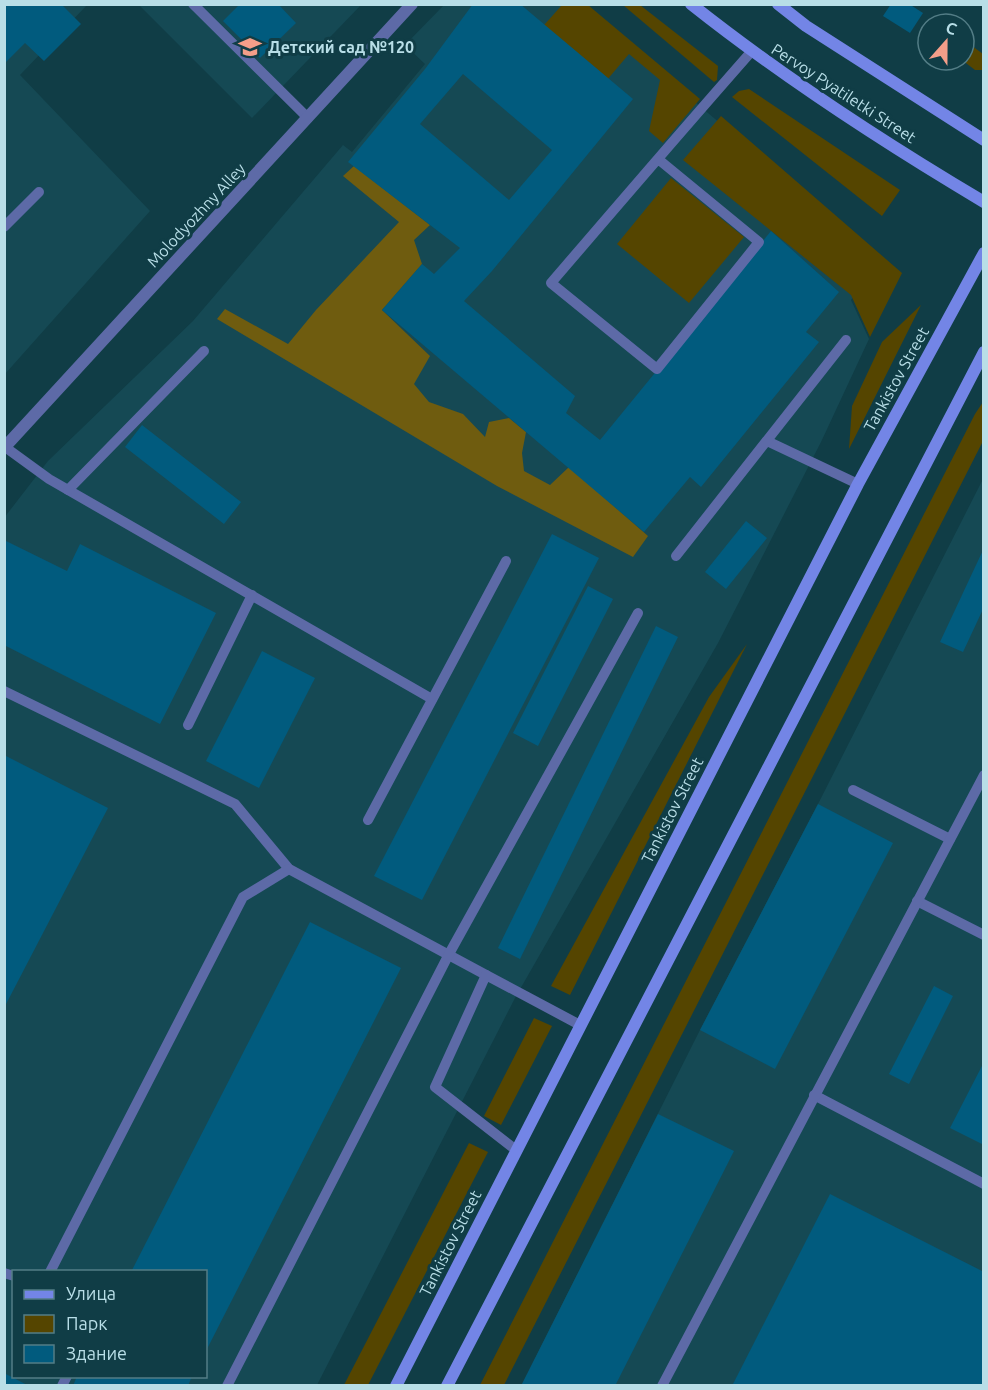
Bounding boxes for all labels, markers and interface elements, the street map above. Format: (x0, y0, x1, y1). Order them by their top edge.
north arrow (916, 12, 976, 72)
text: С (943, 18, 959, 38)
school or university icon: Детский сад №120 (237, 34, 263, 60)
place label: Детский сад №120 (268, 38, 414, 56)
street label: Pervoy Pyatiletki Street (768, 40, 920, 147)
street label: Molodyozhny Alley (143, 159, 249, 271)
street label: Tankistov Street (860, 323, 932, 434)
street label: Tankistov Street (638, 753, 707, 866)
street label: Tankistov Street (416, 1186, 485, 1299)
legend (12, 1270, 207, 1378)
text: Улица (66, 1283, 116, 1303)
text: Парк (66, 1313, 107, 1333)
text: Здание (66, 1343, 127, 1363)

